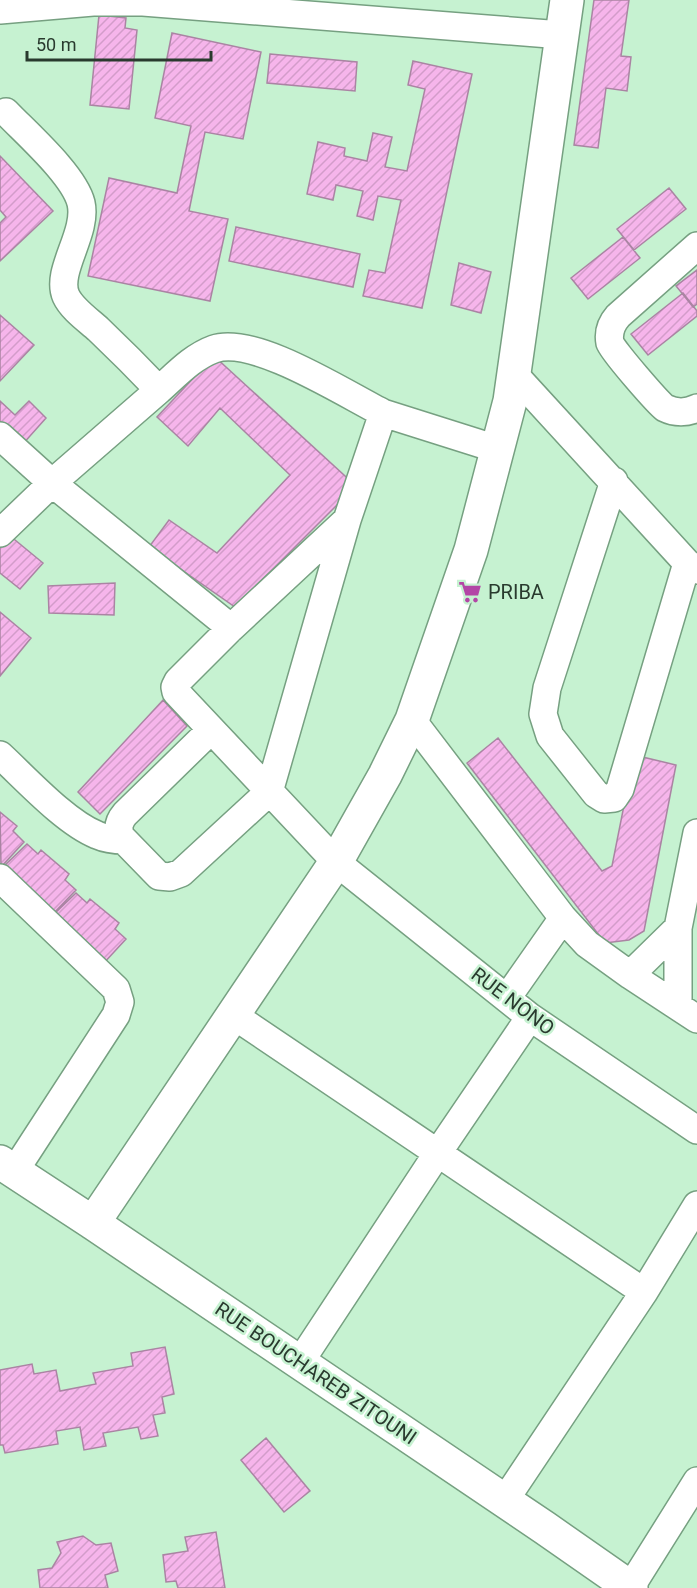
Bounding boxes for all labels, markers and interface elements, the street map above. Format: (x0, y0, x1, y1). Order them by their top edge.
scale bar (27, 24, 212, 62)
text: 50 m (36, 34, 76, 55)
supermarket icon: PRIBA (457, 579, 483, 605)
place label: PRIBA (488, 580, 544, 604)
street label: RUE NONO (467, 962, 559, 1040)
street label: RUE BOUCHAREB ZITOUNI (211, 1297, 421, 1449)

